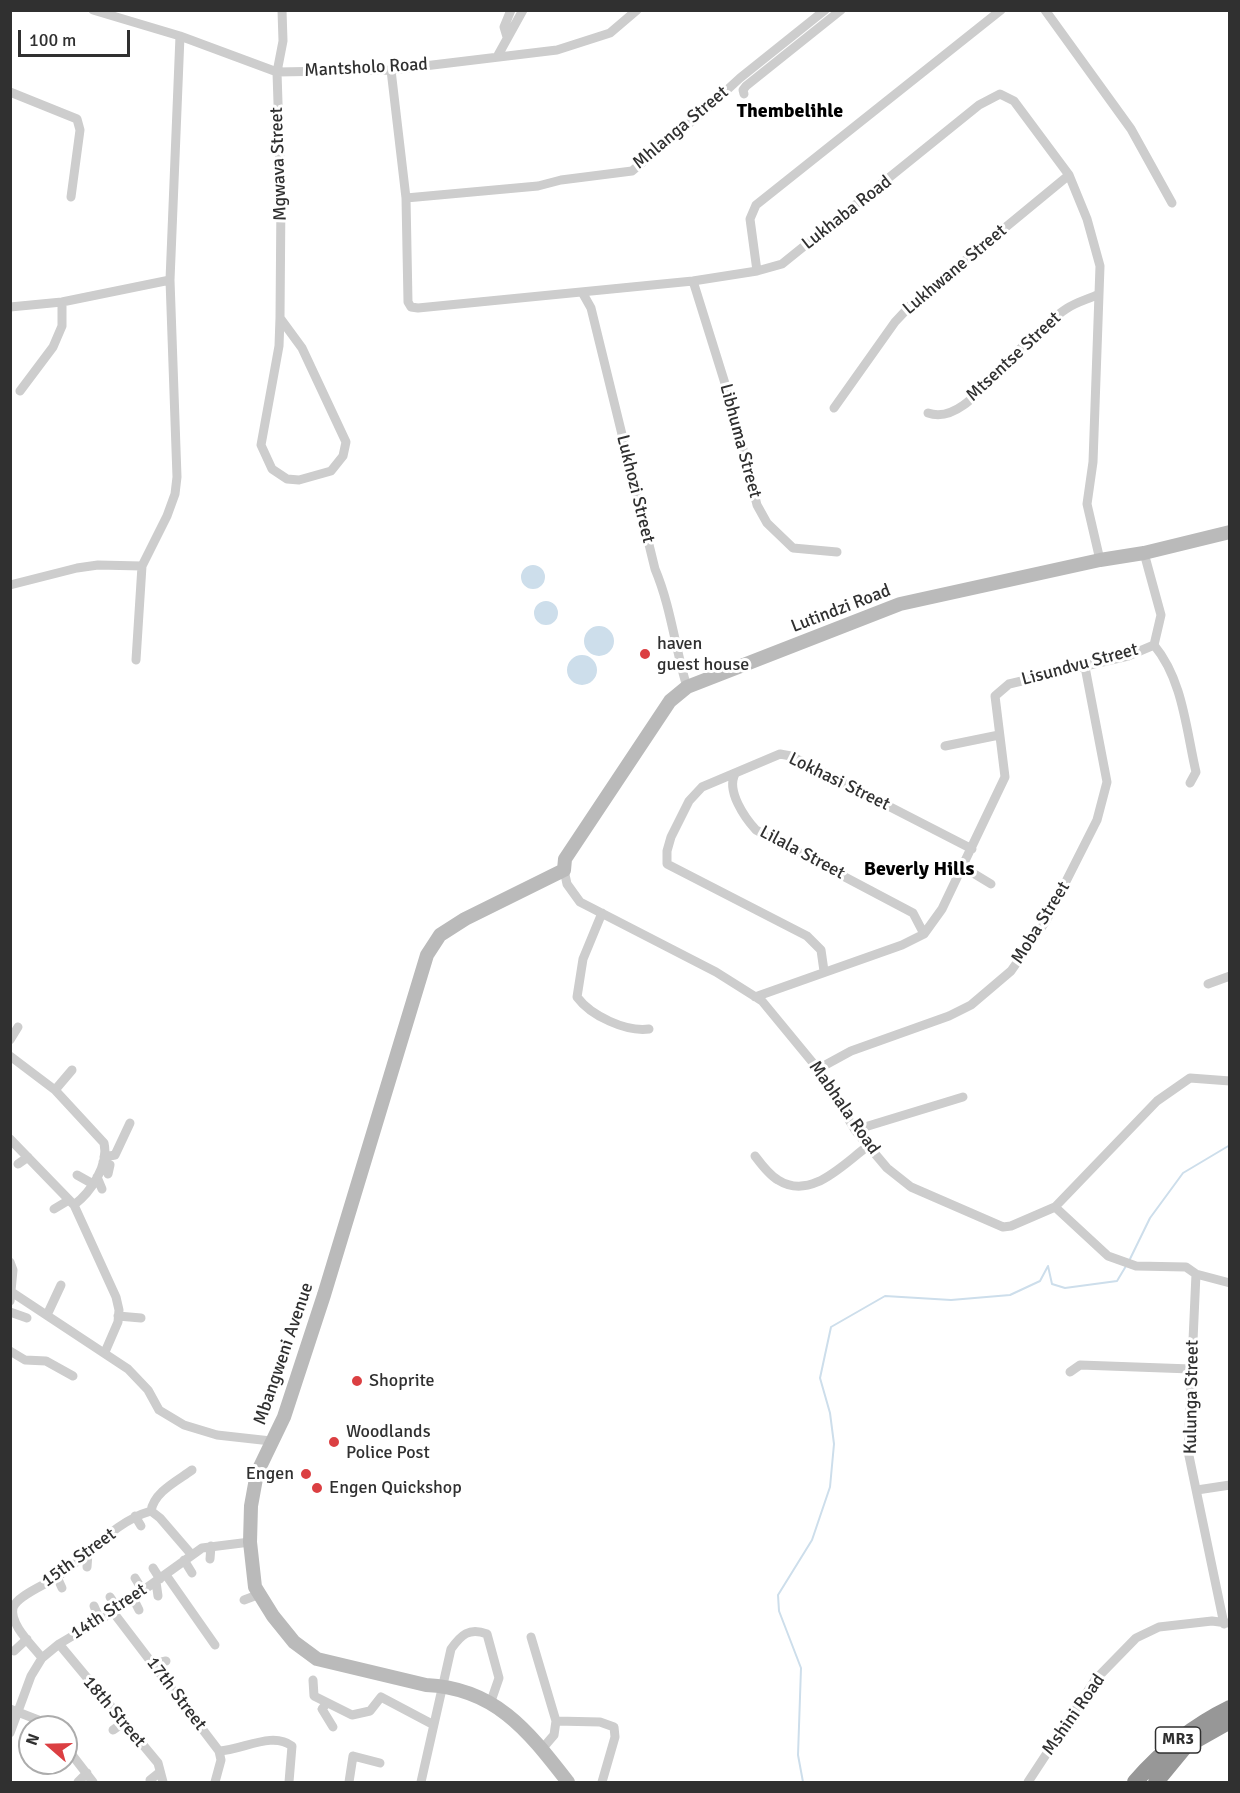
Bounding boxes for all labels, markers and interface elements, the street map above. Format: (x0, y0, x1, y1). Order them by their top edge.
scale bar (21, 18, 134, 56)
text: 100 m (29, 29, 76, 51)
street label: Mantsholo Road (304, 54, 428, 82)
street label: Mhlanga Street (629, 82, 733, 174)
district label: Thembelihle (737, 100, 843, 124)
street label: Mgwava Street (266, 107, 292, 221)
street label: Lukhaba Road (798, 171, 896, 255)
street label: Lukhwane Street (899, 220, 1011, 320)
street label: Mtsentse Street (962, 308, 1066, 406)
street label: Libhuma Street (714, 381, 766, 501)
street label: Lukhozi Street (611, 433, 659, 545)
street label: Lutindzi Road (788, 580, 894, 638)
place label: haven guest house (657, 633, 749, 676)
street label: Lisundvu Street (1019, 639, 1141, 691)
marker: haven guest house (638, 647, 652, 661)
street label: Lokhasi Street (785, 748, 893, 816)
street label: Lilala Street (756, 821, 848, 885)
district label: Beverly Hills (864, 858, 974, 882)
street label: Moba Street (1007, 878, 1075, 968)
street label: Mabhala Road (804, 1057, 884, 1159)
street label: Mbangweni Avenue (249, 1280, 319, 1428)
street label: Kulunga Street (1180, 1340, 1204, 1454)
place label: Shoprite (369, 1370, 435, 1392)
marker: Shoprite (350, 1374, 364, 1388)
place label: Woodlands Police Post (346, 1421, 431, 1464)
marker: Woodlands Police Post (327, 1435, 341, 1449)
place label: Engen (246, 1463, 294, 1485)
marker: Engen (299, 1467, 313, 1481)
place label: Engen Quickshop (329, 1477, 462, 1499)
marker: Engen Quickshop (310, 1481, 324, 1495)
street label: 15th Street (38, 1524, 120, 1592)
street label: 14th Street (67, 1579, 151, 1645)
street label: 17th Street (141, 1653, 211, 1735)
street label: Mshini Road (1038, 1670, 1110, 1760)
street label: 18th Street (78, 1672, 150, 1752)
north arrow (18, 1715, 78, 1775)
road number: MR3 (1156, 1727, 1200, 1753)
text: N (22, 1731, 44, 1748)

